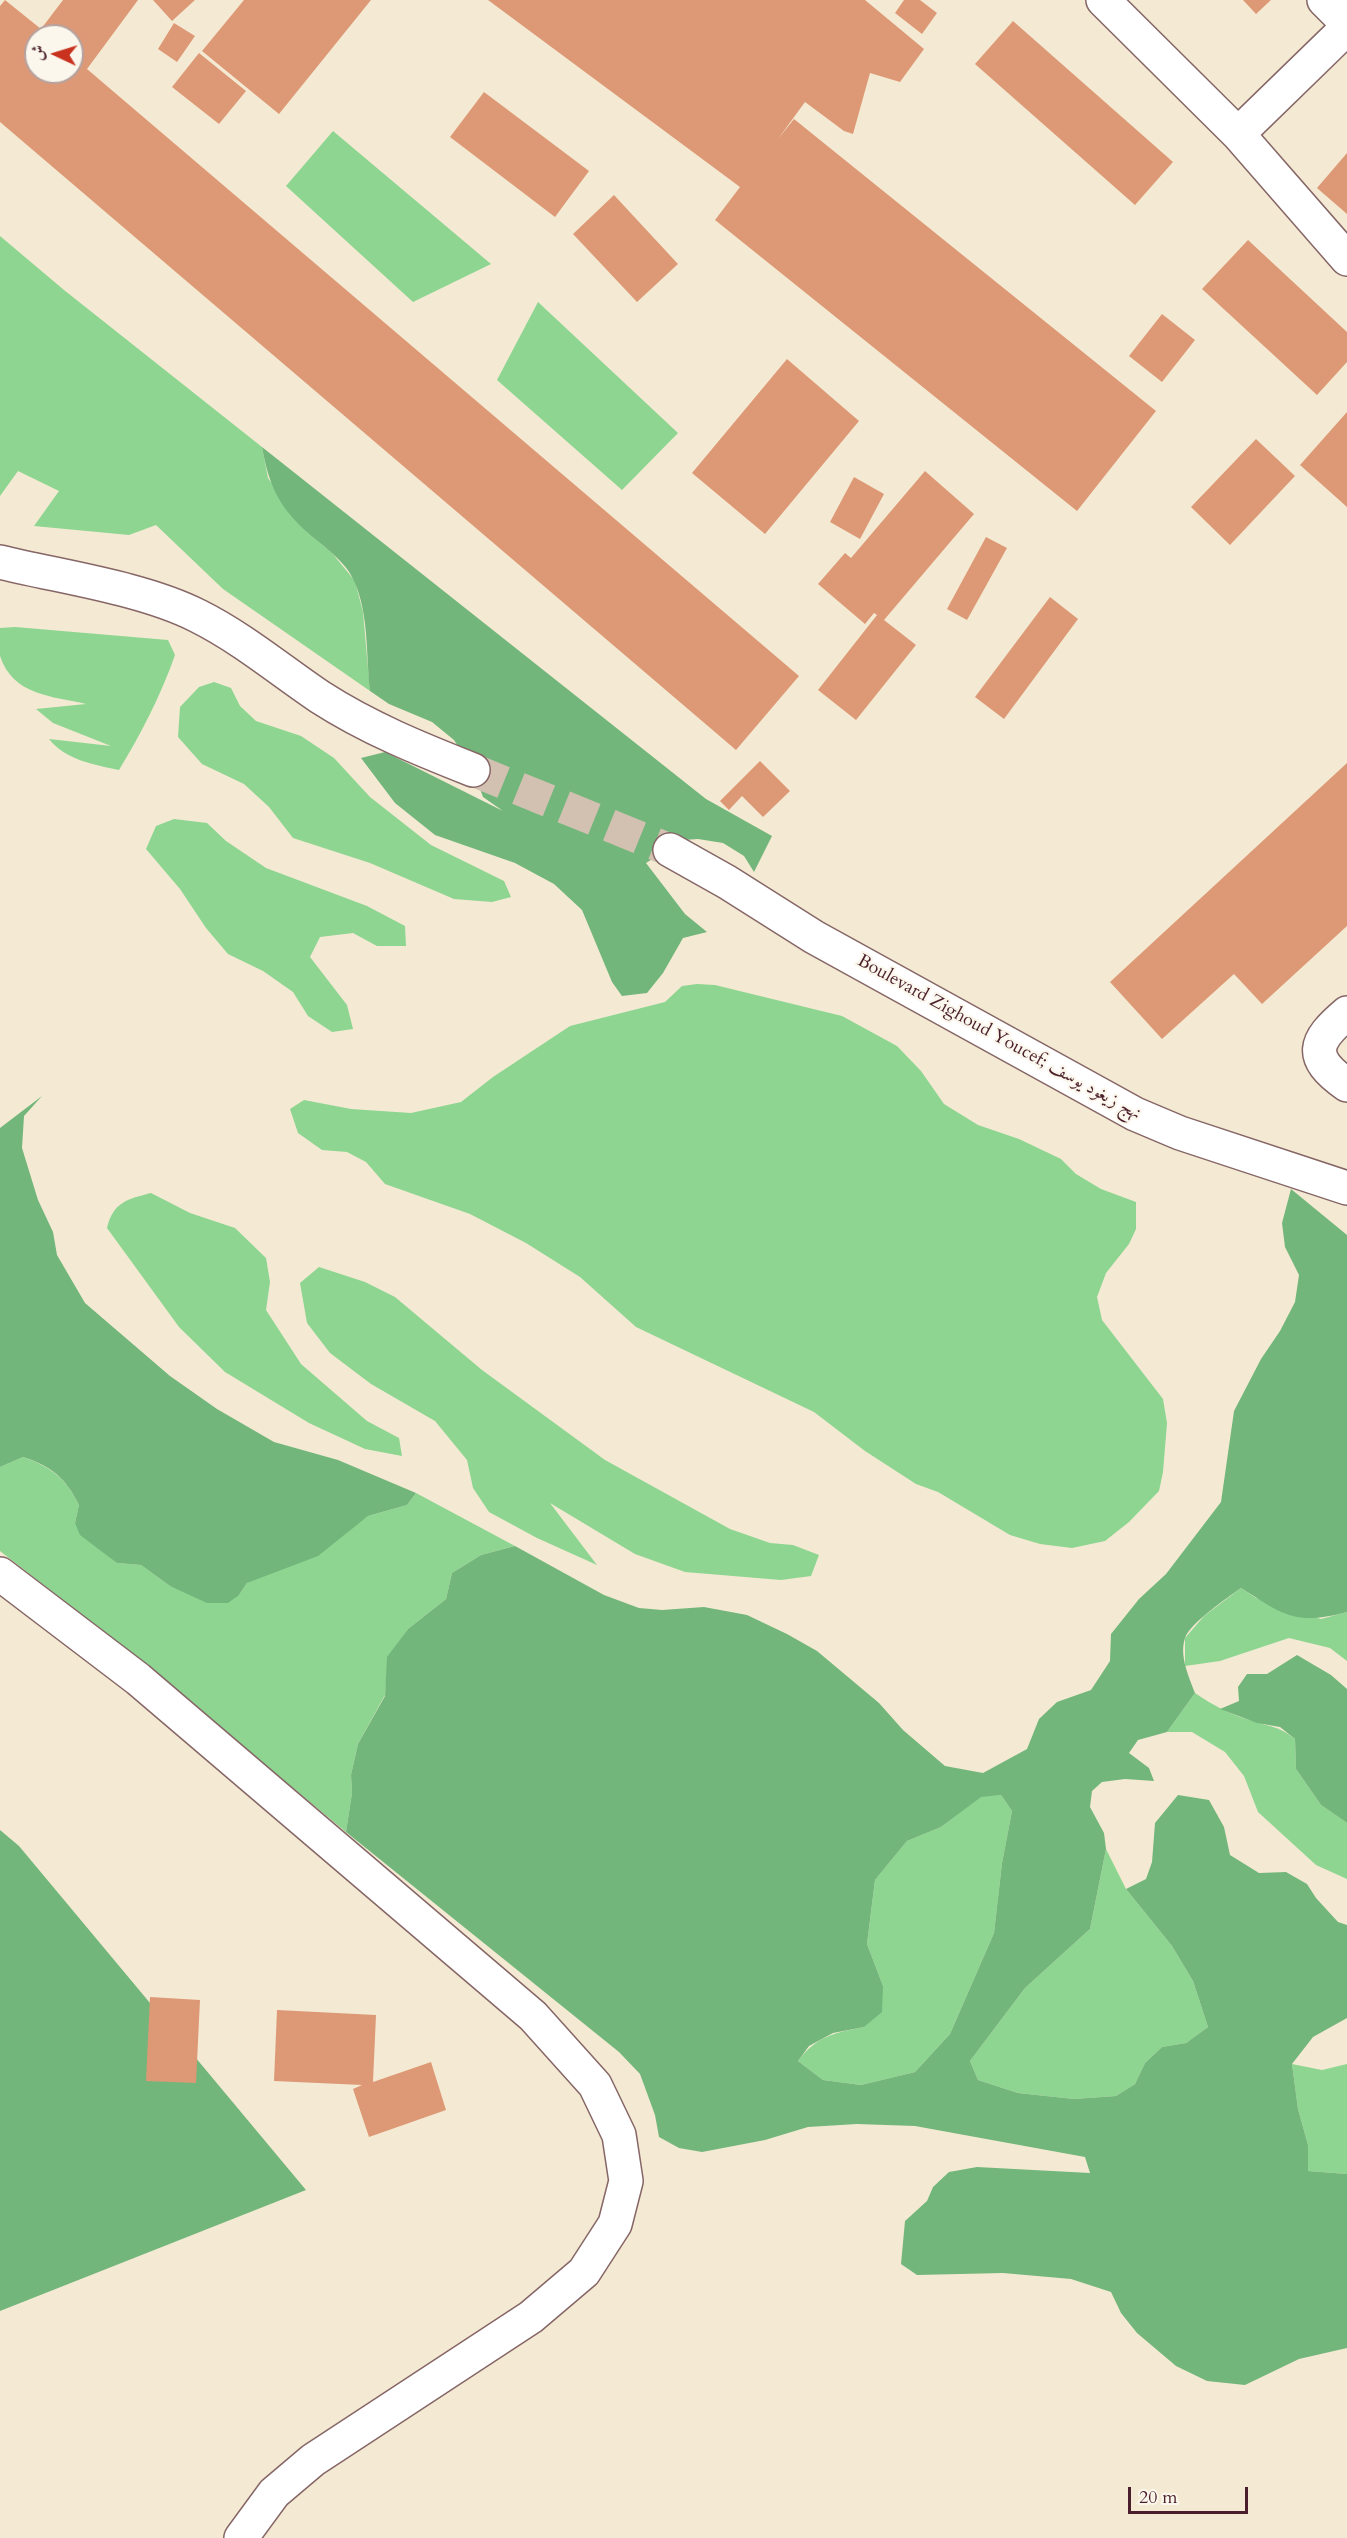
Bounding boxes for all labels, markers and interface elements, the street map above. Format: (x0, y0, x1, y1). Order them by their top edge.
north arrow (24, 24, 84, 84)
text: ش (27, 44, 50, 62)
street label: Boulevard Zighoud Youcef; نهج زيغود يوسف (853, 951, 1145, 1125)
scale bar (1131, 2475, 1251, 2513)
text: 20 m (1139, 2485, 1178, 2510)

